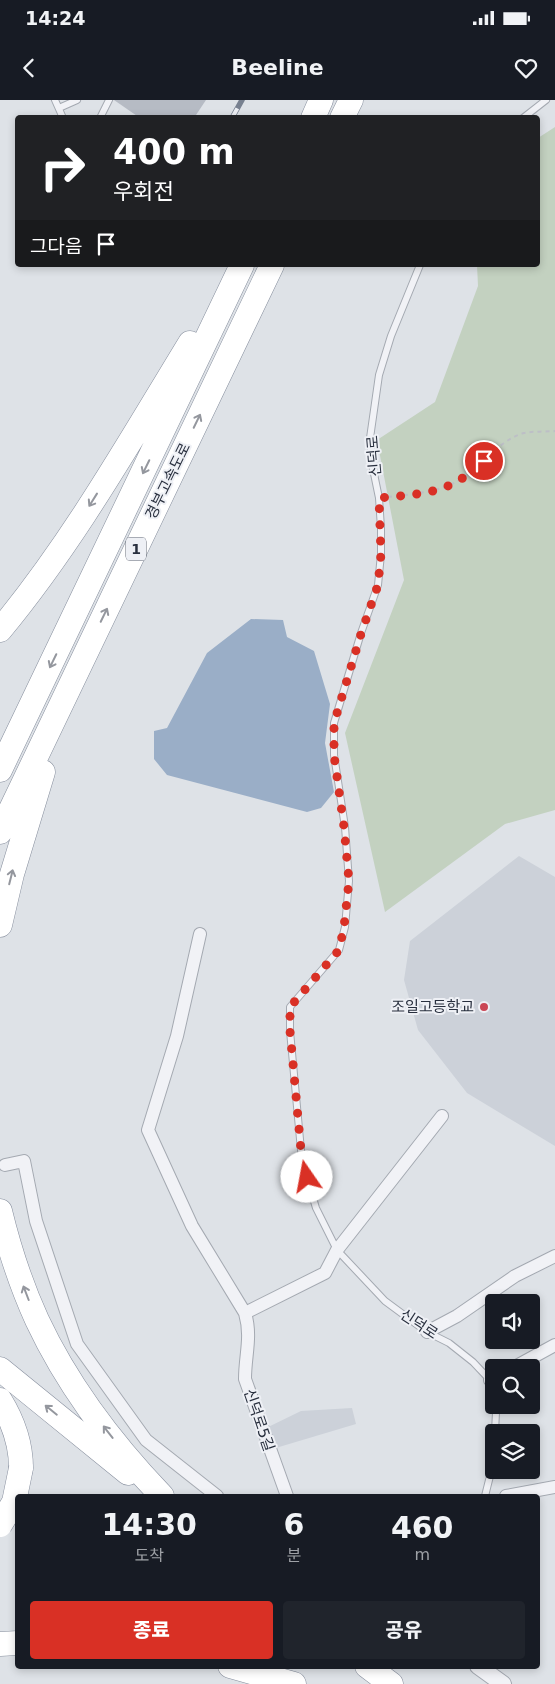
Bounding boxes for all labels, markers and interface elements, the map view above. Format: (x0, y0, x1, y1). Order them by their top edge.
text: 14:24 (25, 7, 85, 29)
icon: back (15, 54, 43, 82)
icon: heart (512, 54, 540, 82)
text: Beeline (231, 55, 324, 80)
text: 400 m (113, 132, 235, 172)
icon: right (30, 135, 95, 200)
text: 우회전 (113, 179, 174, 204)
icon: arrive (92, 230, 120, 258)
text: 그다음 (30, 235, 82, 257)
one-way arrow (193, 414, 202, 429)
street label: 신덕로 (363, 435, 385, 477)
street label: 경부고속도로 (142, 440, 194, 522)
pin (463, 440, 505, 482)
icon: arrive (470, 447, 498, 475)
one-way arrow (140, 459, 150, 474)
one-way arrow (88, 493, 98, 507)
road number: 1 (126, 538, 146, 560)
one-way arrow (100, 608, 109, 623)
one-way arrow (47, 653, 57, 668)
one-way arrow (7, 870, 16, 886)
place label: 조일고등학교 (391, 998, 474, 1016)
marker: 조일고등학교 (478, 1001, 490, 1013)
position arrow (280, 1150, 332, 1202)
one-way arrow (21, 1286, 30, 1301)
map controls (485, 1294, 540, 1479)
button: sound (485, 1294, 540, 1349)
street label: 신덕로 (397, 1305, 441, 1343)
button: search (485, 1359, 540, 1414)
street label: 신덕로5길 (240, 1386, 278, 1454)
one-way arrow (45, 1404, 58, 1415)
button: layers (485, 1424, 540, 1479)
one-way arrow (103, 1426, 114, 1439)
text: 14:30 (102, 1507, 197, 1542)
text: 6 (284, 1507, 304, 1542)
text: 460 (391, 1510, 454, 1545)
text: m (414, 1545, 430, 1564)
text: 도착 (135, 1546, 164, 1565)
text: 분 (287, 1546, 301, 1565)
button: 종료 (30, 1601, 273, 1659)
button: 공유 (283, 1601, 525, 1659)

